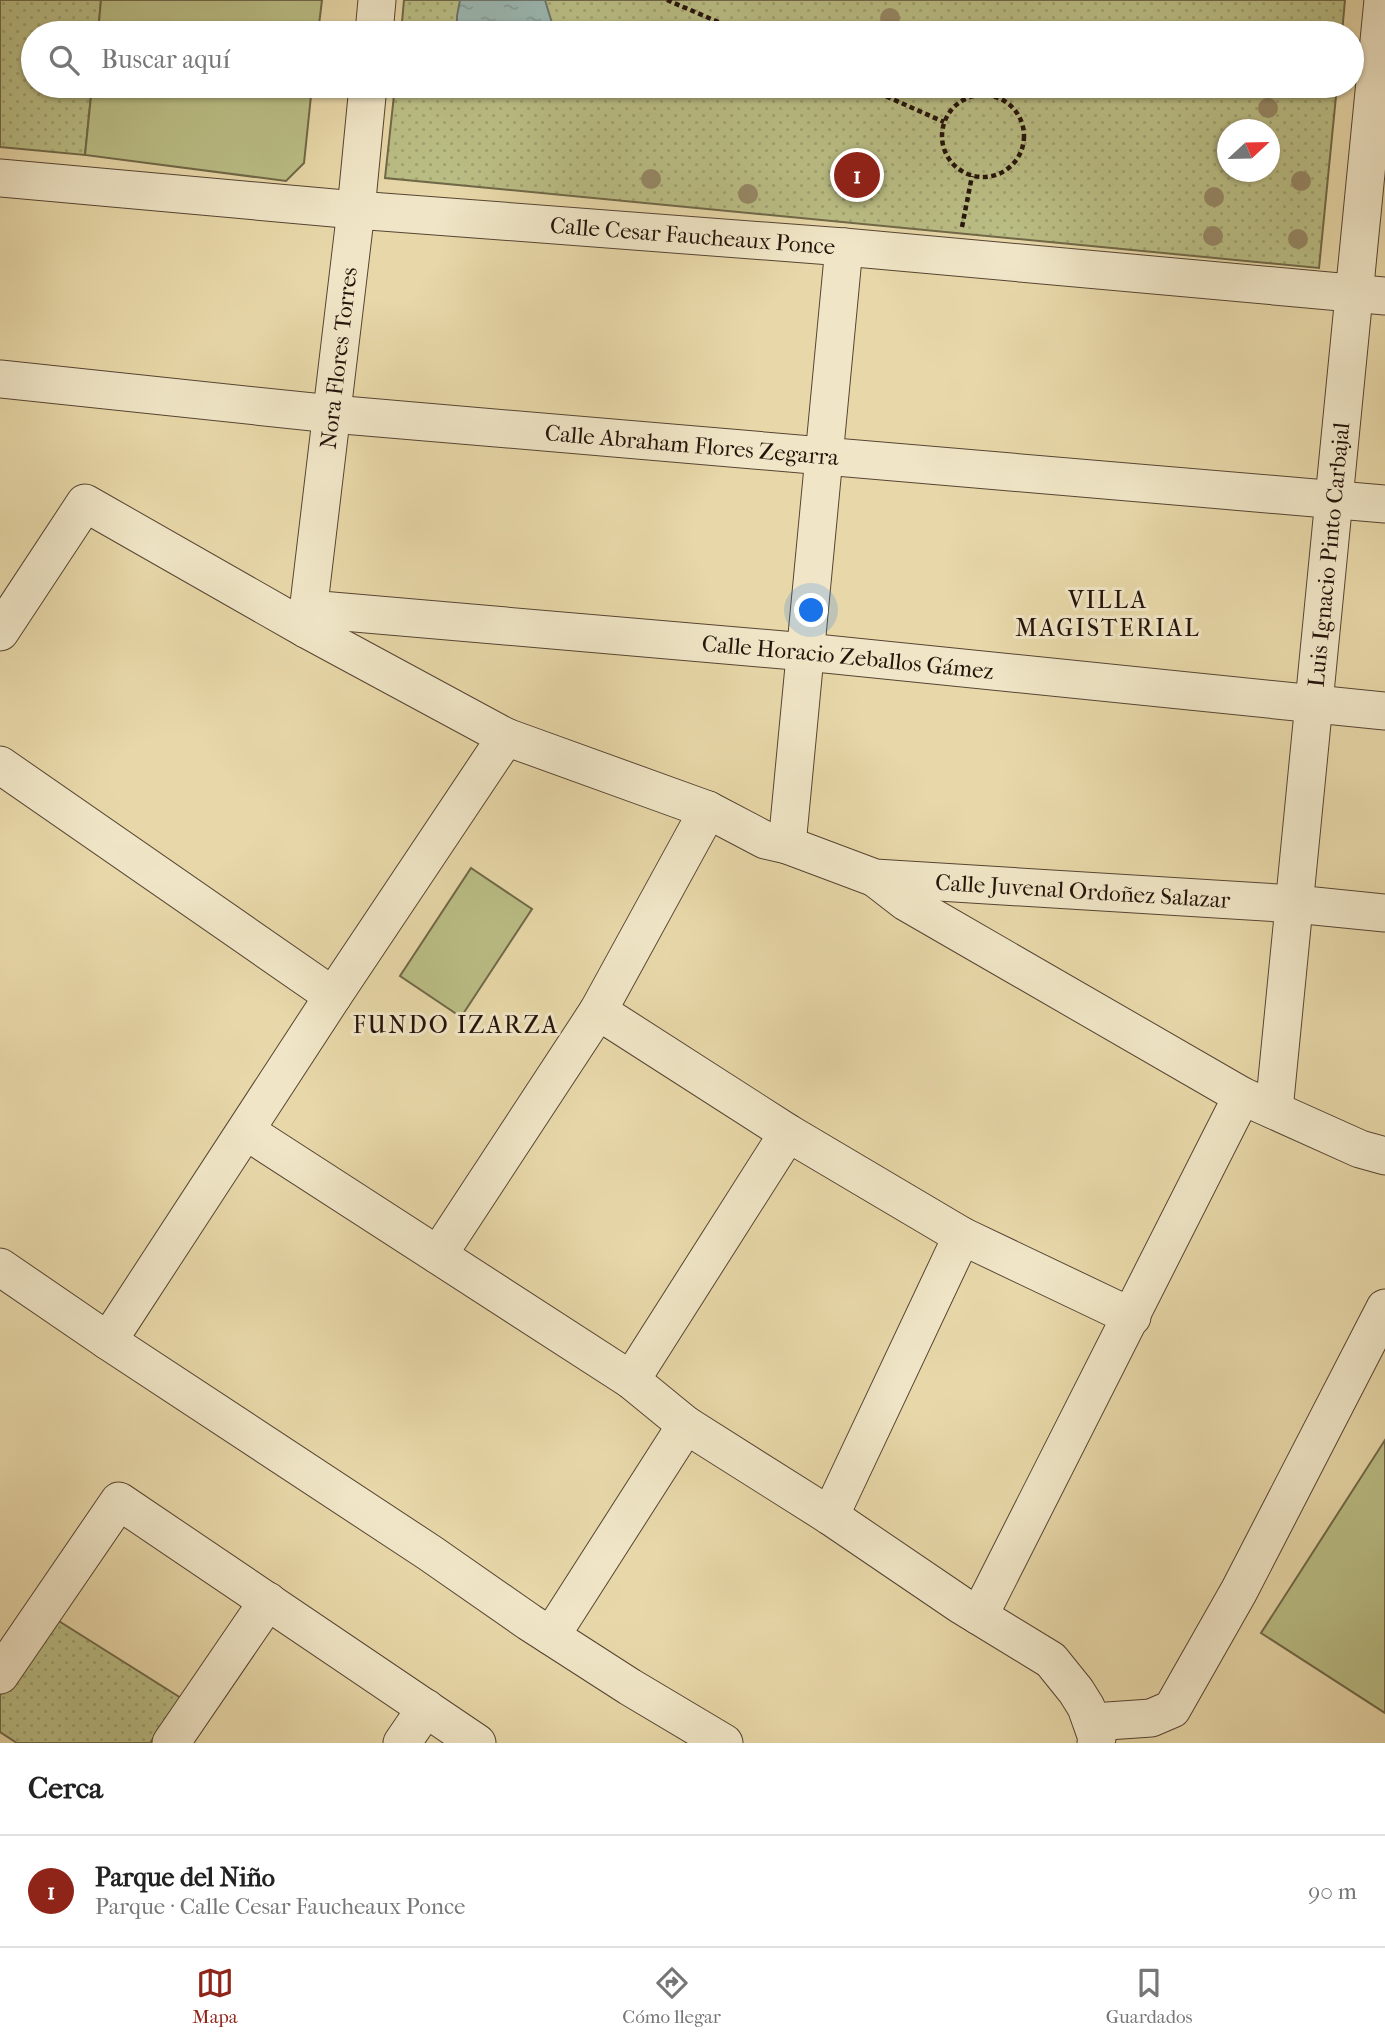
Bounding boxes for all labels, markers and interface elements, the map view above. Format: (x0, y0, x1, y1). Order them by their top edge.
search box (21, 21, 1364, 98)
icon: search (45, 41, 83, 79)
text: Buscar aquí (101, 44, 230, 75)
north arrow (1217, 119, 1280, 182)
pin: 1 (834, 149, 880, 201)
street label: Calle Cesar Faucheaux Ponce (549, 212, 836, 260)
street label: Nora Flores Torres (315, 266, 363, 450)
street label: Calle Abraham Flores Zegarra (544, 419, 840, 471)
street label: Luis Ignacio Pinto Carbajal (1303, 420, 1356, 688)
district label: VILLA MAGISTERIAL (1015, 586, 1201, 642)
your location (794, 593, 828, 627)
street label: Calle Horacio Zeballos Gámez (701, 630, 995, 685)
street label: Calle Juvenal Ordoñez Salazar (934, 869, 1231, 914)
district label: FUNDO IZARZA (353, 1011, 559, 1039)
text: Cerca (28, 1771, 103, 1806)
text: Parque del Niño (95, 1862, 275, 1893)
text: 1 (47, 1878, 55, 1905)
text: 90 m (1308, 1878, 1357, 1905)
text: Parque · Calle Cesar Faucheaux Ponce (95, 1893, 465, 1920)
tab: Mapa (192, 1964, 238, 2028)
tab: Cómo llegar (622, 1964, 721, 2028)
tab: Guardados (1106, 1964, 1193, 2028)

